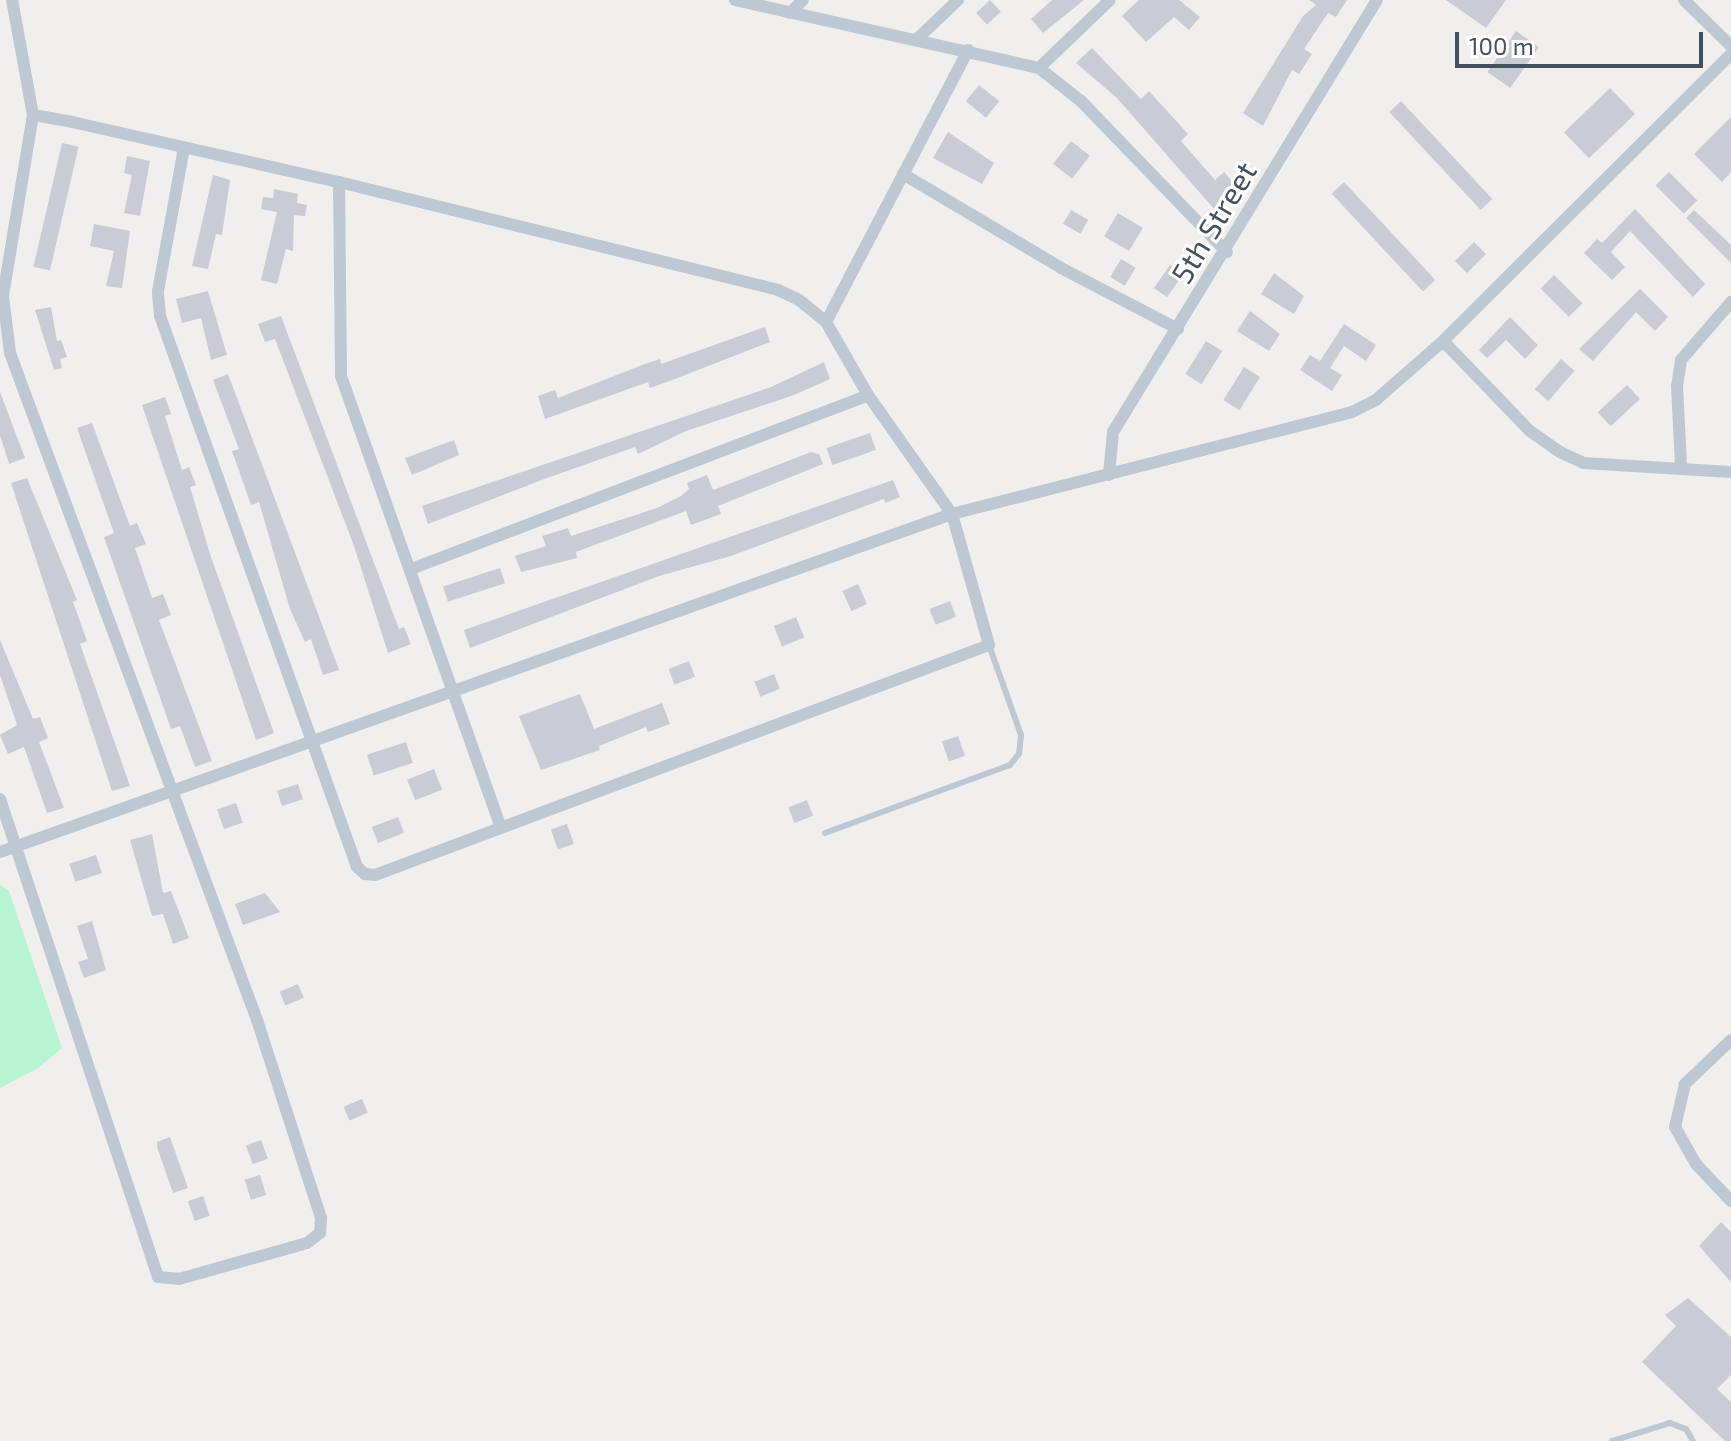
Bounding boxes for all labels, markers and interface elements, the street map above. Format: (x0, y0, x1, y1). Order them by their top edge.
scale bar (1459, 16, 1707, 66)
text: 100 m (1469, 31, 1534, 60)
street label: 5th Street (1163, 155, 1263, 289)

